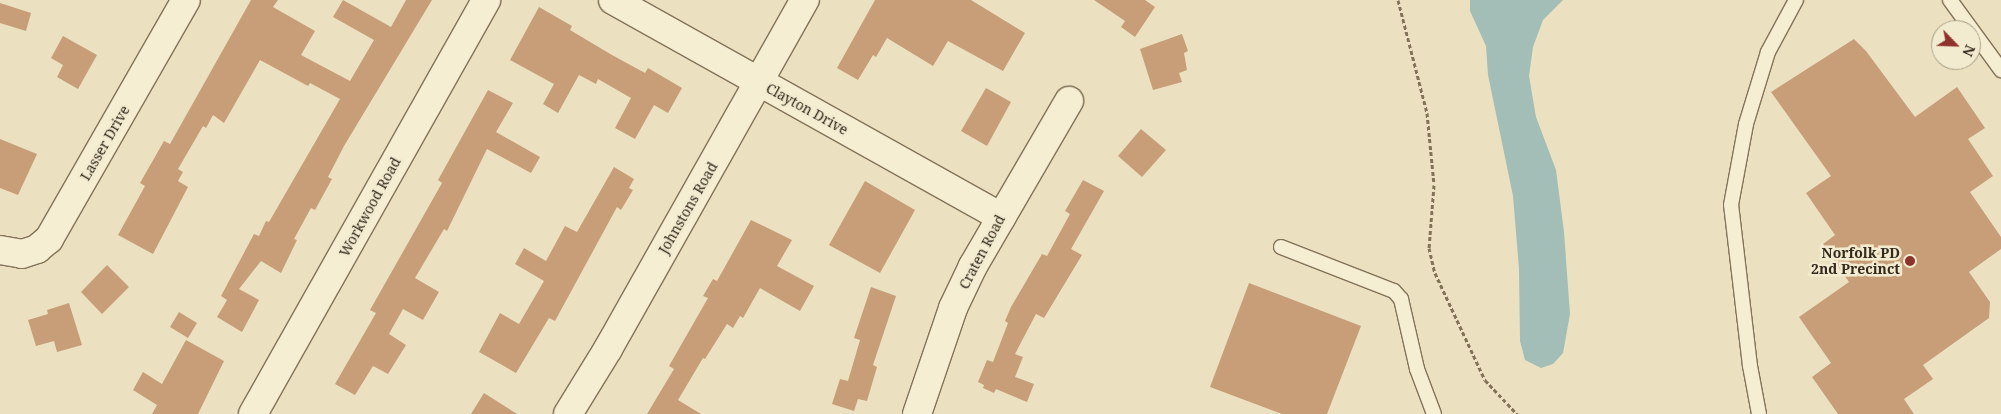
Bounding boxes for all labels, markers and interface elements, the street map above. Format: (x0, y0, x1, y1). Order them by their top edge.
north arrow (1931, 20, 1981, 70)
text: N (1958, 42, 1980, 60)
street label: Clayton Drive (763, 80, 851, 138)
street label: Lasser Drive (77, 103, 133, 183)
street label: Workwood Road (336, 154, 404, 260)
street label: Johnstons Road (655, 159, 721, 257)
street label: Craten Road (955, 212, 1009, 292)
place label: Norfolk PD 2nd Precinct (1811, 245, 1900, 278)
marker: Norfolk PD 2nd Precinct (1904, 255, 1916, 267)

